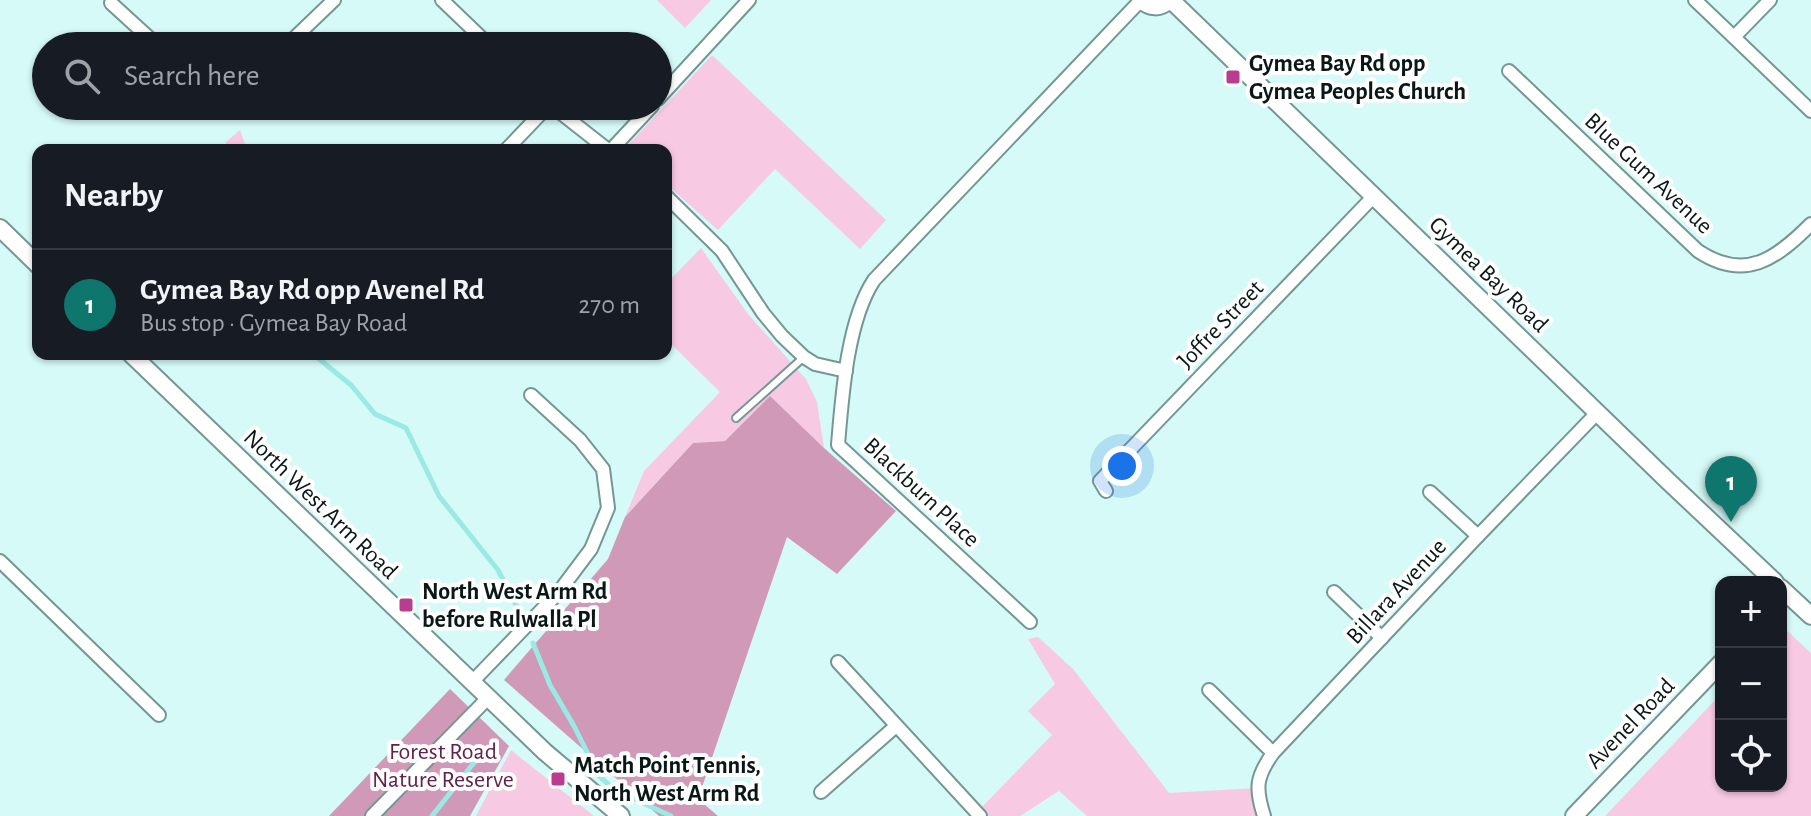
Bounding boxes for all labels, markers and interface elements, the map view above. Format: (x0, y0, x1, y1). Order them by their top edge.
search box (32, 32, 672, 120)
place label: Gymea Bay Rd opp Gymea Peoples Church (1249, 52, 1466, 104)
icon: search (60, 54, 104, 98)
text: Search here (124, 61, 260, 91)
marker: Gymea Bay Rd opp Gymea Peoples Church (1224, 68, 1242, 86)
street label: Blue Gum Avenue (1580, 109, 1717, 239)
text: Nearby (64, 179, 163, 213)
street label: Gymea Bay Road (1424, 212, 1552, 337)
text: Gymea Bay Rd opp Avenel Rd (140, 275, 484, 305)
street label: Joffre Street (1173, 276, 1268, 373)
text: 1 (85, 292, 95, 318)
text: 270 m (579, 292, 640, 318)
text: Bus stop · Gymea Bay Road (140, 310, 407, 336)
street label: North West Arm Road (239, 425, 402, 584)
street label: Blackburn Place (859, 433, 984, 552)
your location (1102, 446, 1142, 486)
pin: 1 (1705, 456, 1757, 522)
street label: Billara Avenue (1342, 535, 1451, 649)
map controls (1715, 576, 1787, 792)
button: + (1715, 576, 1787, 648)
place label: North West Arm Rd before Rulwalla Pl (422, 580, 608, 632)
marker: North West Arm Rd before Rulwalla Pl (397, 596, 415, 614)
button: − (1715, 648, 1787, 720)
street label: Avenel Road (1582, 674, 1679, 774)
button: locate (1715, 720, 1787, 792)
park label: Forest Road Nature Reserve (372, 740, 514, 792)
place label: Match Point Tennis, North West Arm Rd (574, 754, 761, 806)
marker: Match Point Tennis, North West Arm Rd (549, 770, 567, 788)

